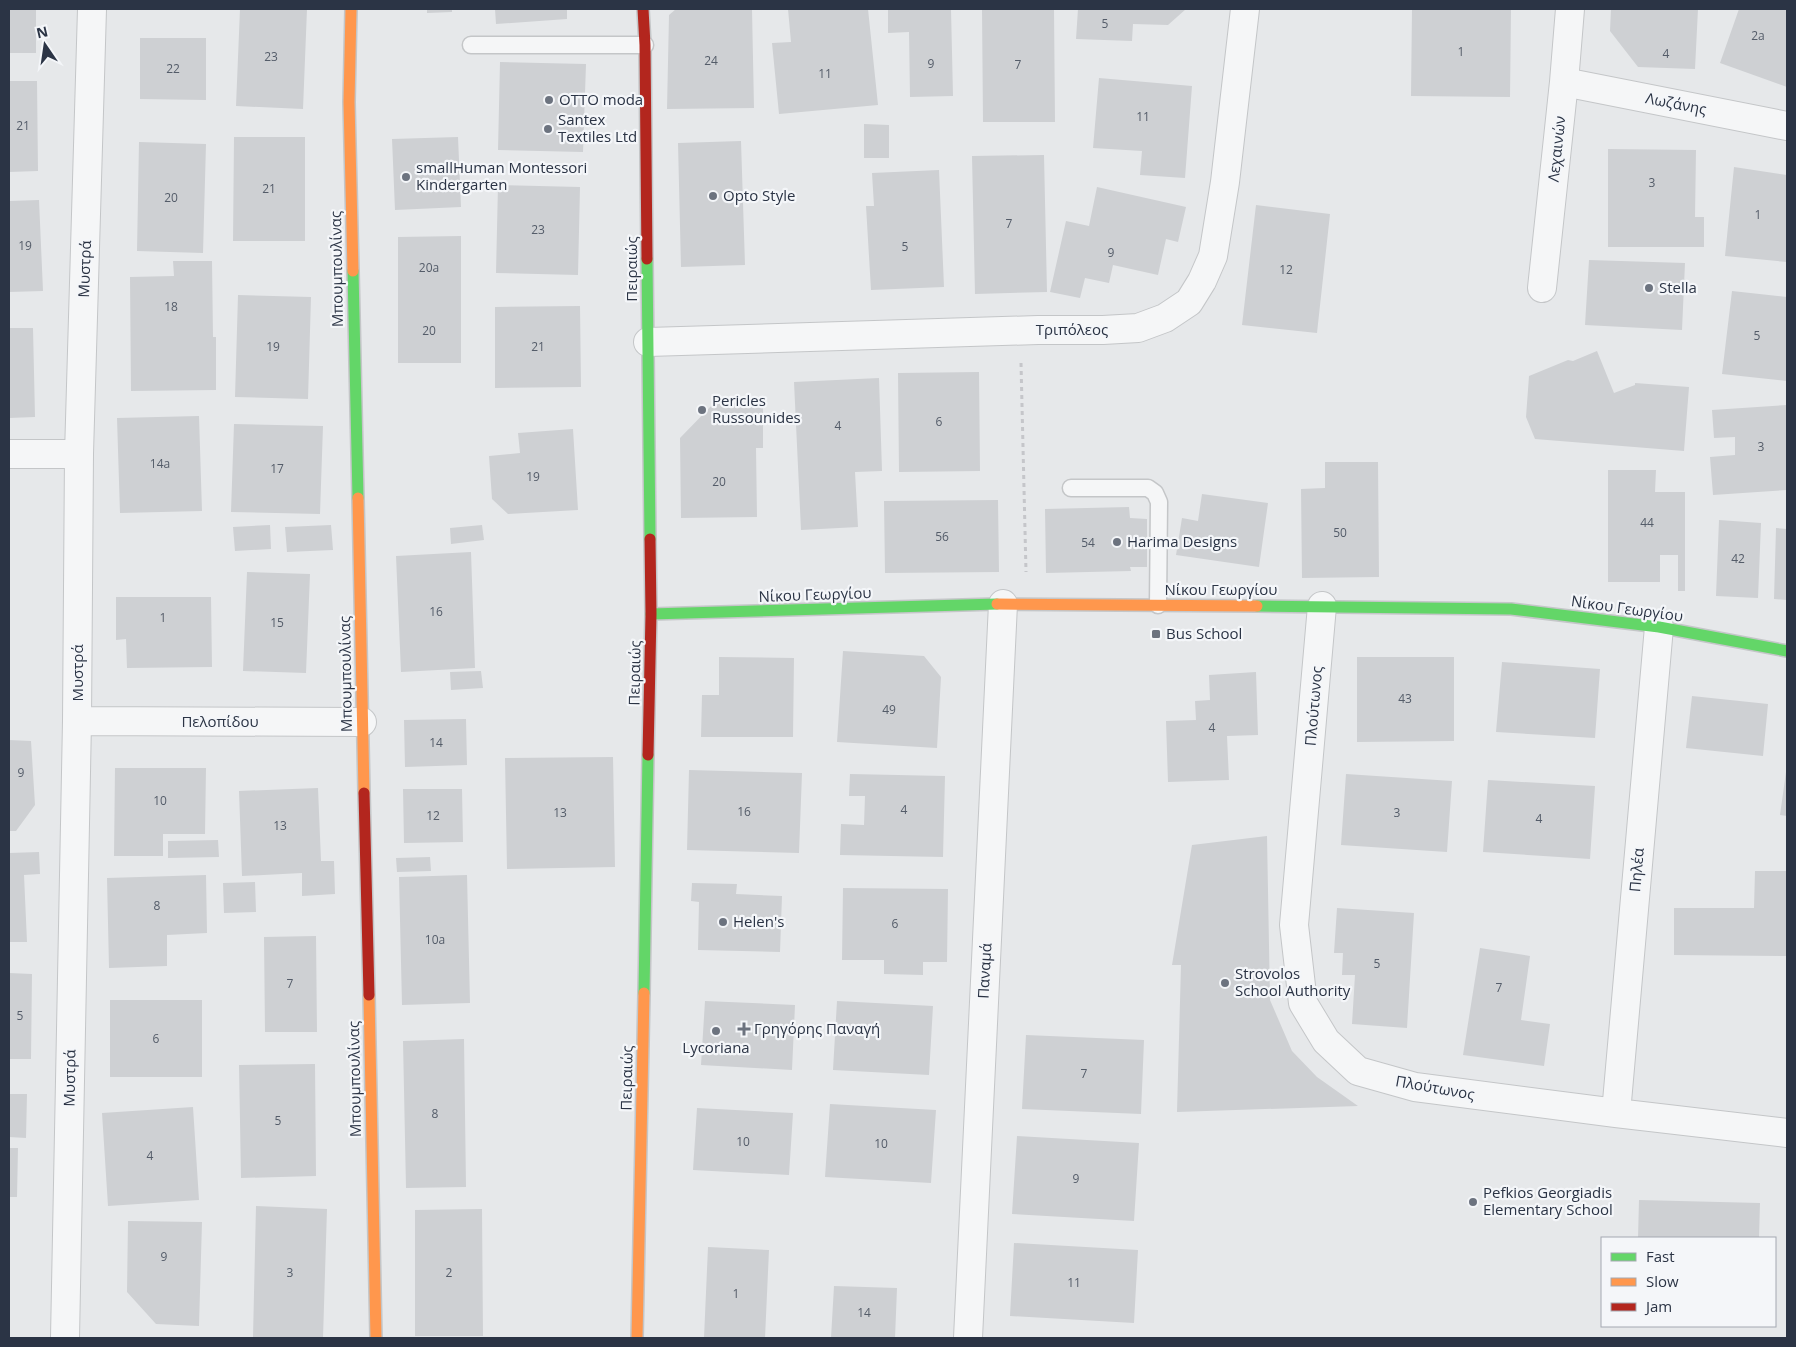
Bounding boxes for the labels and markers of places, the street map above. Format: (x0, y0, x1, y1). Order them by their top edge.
place label: OTTO moda (559, 89, 643, 109)
marker: OTTO moda (543, 94, 555, 106)
place label: Santex Textiles Ltd (558, 109, 637, 146)
marker: Santex Textiles Ltd (542, 123, 554, 135)
place label: smallHuman Montessori Kindergarten (416, 157, 587, 194)
marker: smallHuman Montessori Kindergarten (400, 171, 412, 183)
place label: Opto Style (723, 185, 795, 205)
marker: Opto Style (707, 190, 719, 202)
place label: Stella (1659, 277, 1697, 297)
marker: Stella (1643, 282, 1655, 294)
place label: Pericles Russounides (712, 390, 801, 427)
marker: Pericles Russounides (696, 404, 708, 416)
place label: Harima Designs (1127, 531, 1237, 551)
marker: Harima Designs (1111, 536, 1123, 548)
place label: Bus School (1166, 623, 1242, 643)
marker: Bus School (1150, 628, 1162, 640)
place label: Helen's (733, 911, 784, 931)
marker: Helen's (717, 916, 729, 928)
place label: Strovolos School Authority (1235, 963, 1351, 1000)
marker: Strovolos School Authority (1219, 977, 1231, 989)
place label: Γρηγόρης Παναγή (754, 1018, 880, 1038)
marker: Γρηγόρης Παναγή (738, 1023, 750, 1035)
marker: Lycoriana (710, 1025, 722, 1037)
place label: Lycoriana (682, 1037, 750, 1057)
place label: Pefkios Georgiadis Elementary School (1483, 1182, 1613, 1219)
marker: Pefkios Georgiadis Elementary School (1467, 1196, 1479, 1208)

